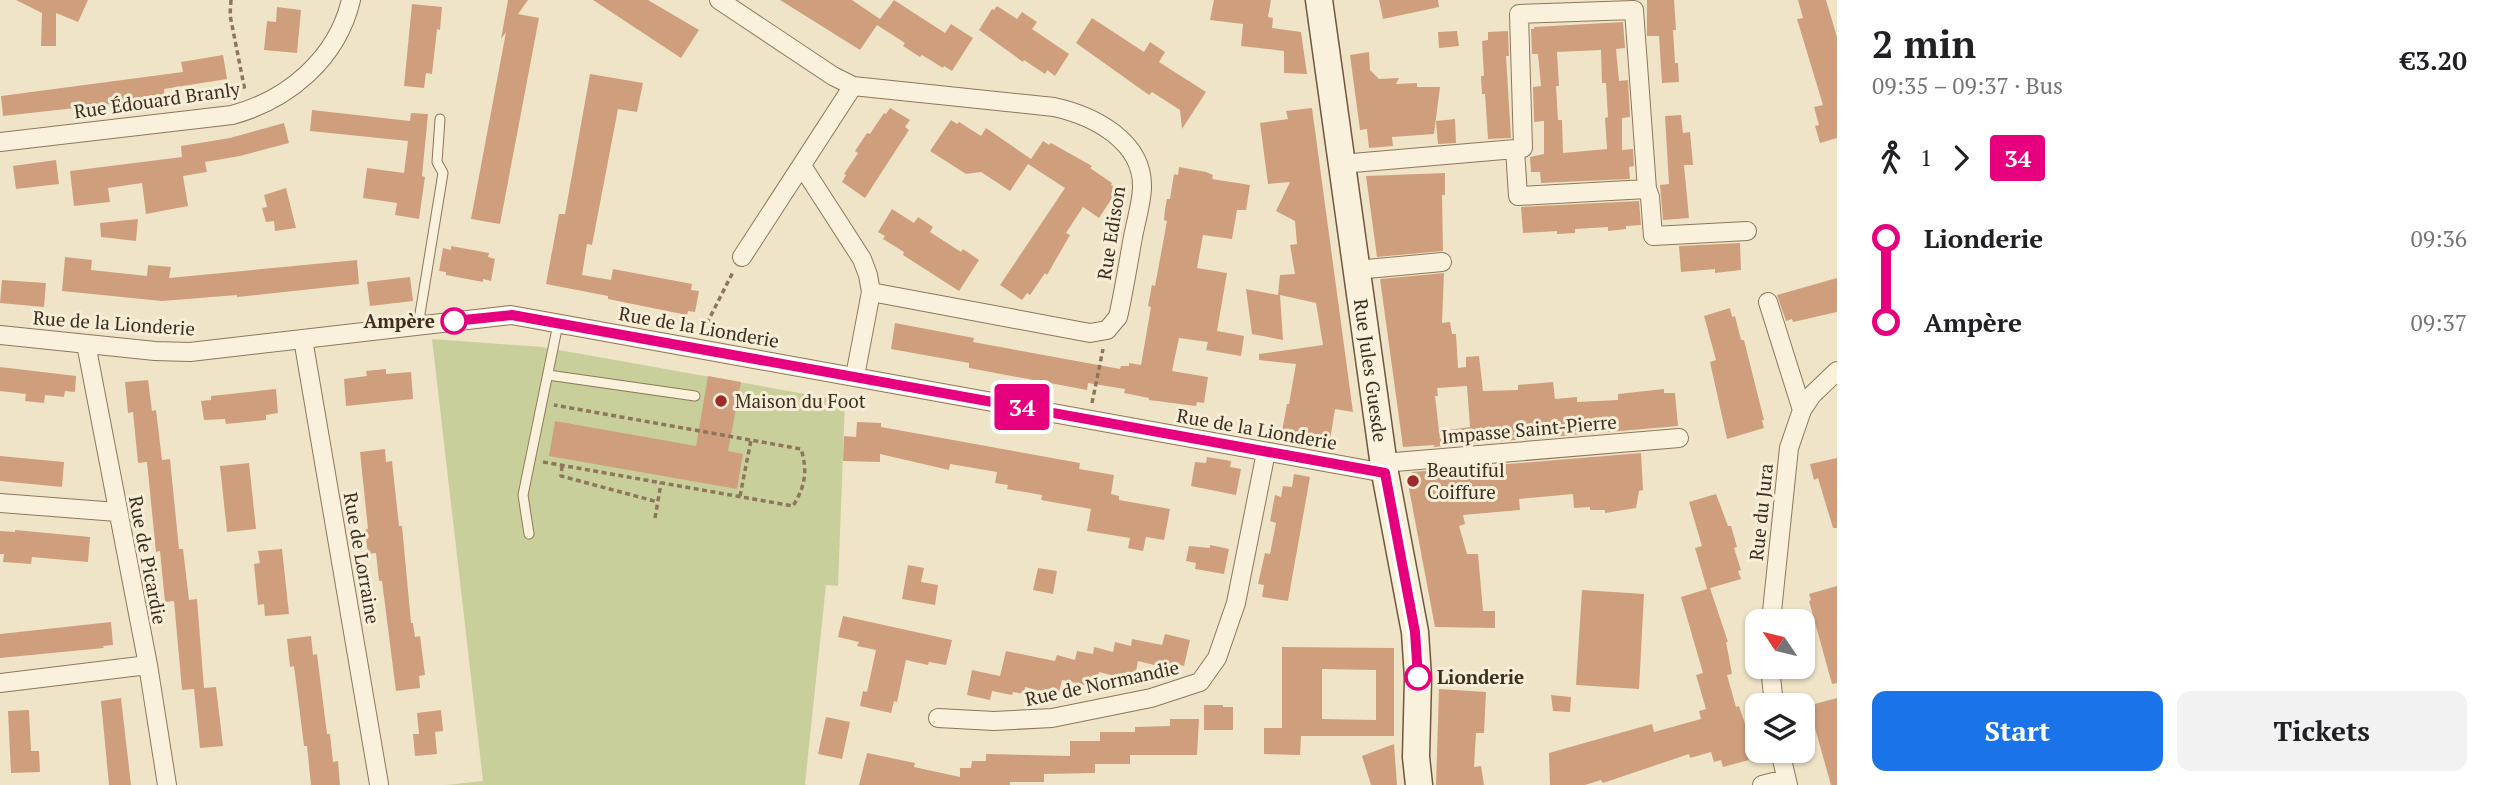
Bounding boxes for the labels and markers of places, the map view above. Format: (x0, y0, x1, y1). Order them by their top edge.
place label: Ampère (363, 308, 435, 333)
marker: Ampère (441, 308, 467, 334)
place label: Maison du Foot (735, 388, 866, 413)
marker: Maison du Foot (713, 393, 729, 409)
place label: Beautiful Coiffure (1427, 457, 1505, 504)
marker: Beautiful Coiffure (1405, 473, 1421, 489)
marker: Lionderie (1405, 664, 1431, 690)
place label: Lionderie (1437, 664, 1524, 689)

